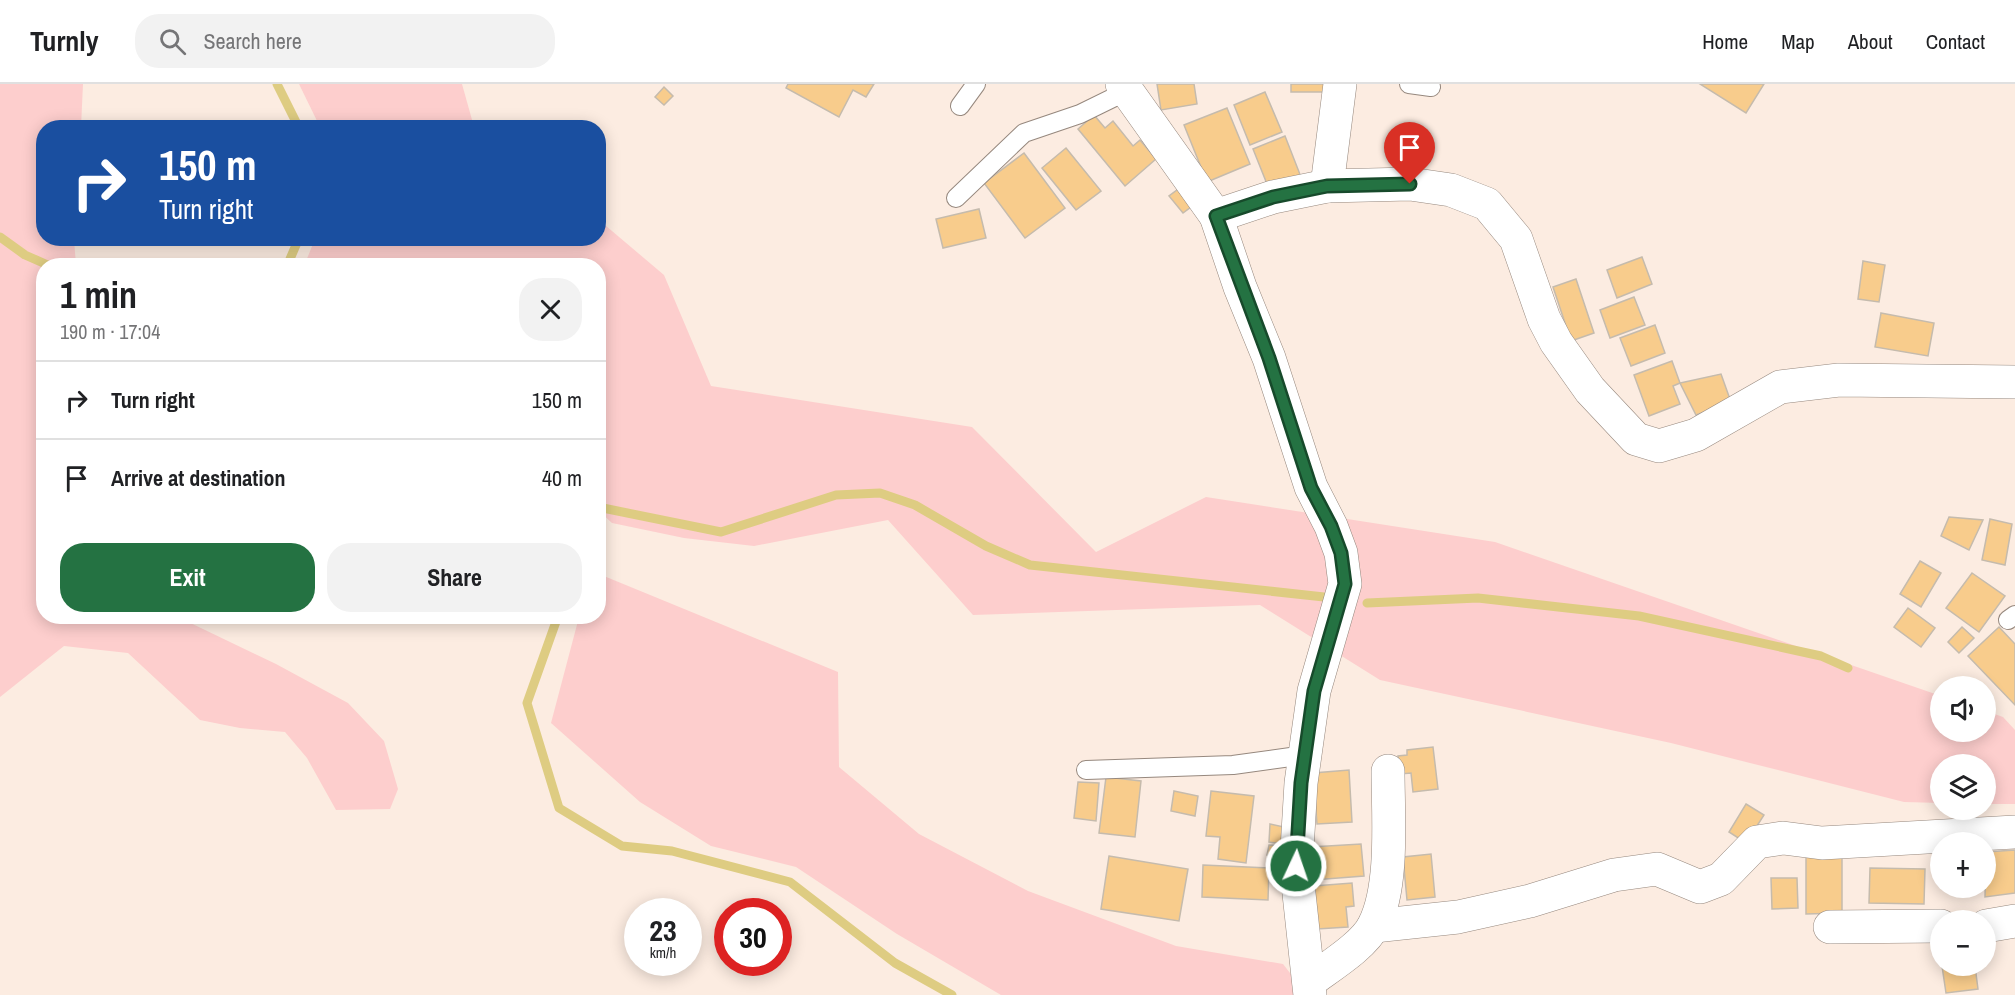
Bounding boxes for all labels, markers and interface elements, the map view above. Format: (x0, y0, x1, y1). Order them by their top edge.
search box (135, 14, 555, 68)
text: Turnly (30, 22, 99, 60)
icon: search (156, 25, 189, 58)
text: Search here (204, 26, 302, 56)
text: Home (1702, 27, 1748, 56)
text: Map (1781, 27, 1815, 56)
text: About (1848, 27, 1893, 56)
text: Contact (1926, 27, 1985, 56)
pin (1384, 122, 1435, 184)
icon: arrive (1393, 131, 1426, 164)
text: 150 m (159, 137, 257, 193)
icon: right (60, 144, 138, 222)
text: Turn right (159, 191, 253, 227)
text: 1 min (60, 271, 137, 319)
button: close (519, 278, 582, 341)
text: 190 m · 17:04 (60, 318, 160, 345)
icon: right (60, 384, 93, 417)
text: Turn right (111, 385, 195, 415)
text: 150 m (532, 385, 582, 415)
icon: arrive (60, 462, 93, 495)
text: Arrive at destination (111, 463, 285, 493)
text: 40 m (542, 463, 582, 493)
button: Exit (60, 543, 315, 612)
button: Share (327, 543, 582, 612)
map controls (1930, 676, 1996, 976)
button: sound (1930, 676, 1996, 742)
button: layers (1930, 754, 1996, 820)
button: + (1930, 832, 1996, 898)
position arrow (1264, 834, 1328, 898)
speed limit sign: 30 (714, 898, 792, 976)
text: 23 (649, 910, 677, 950)
button: − (1930, 910, 1996, 976)
text: km/h (650, 942, 676, 963)

